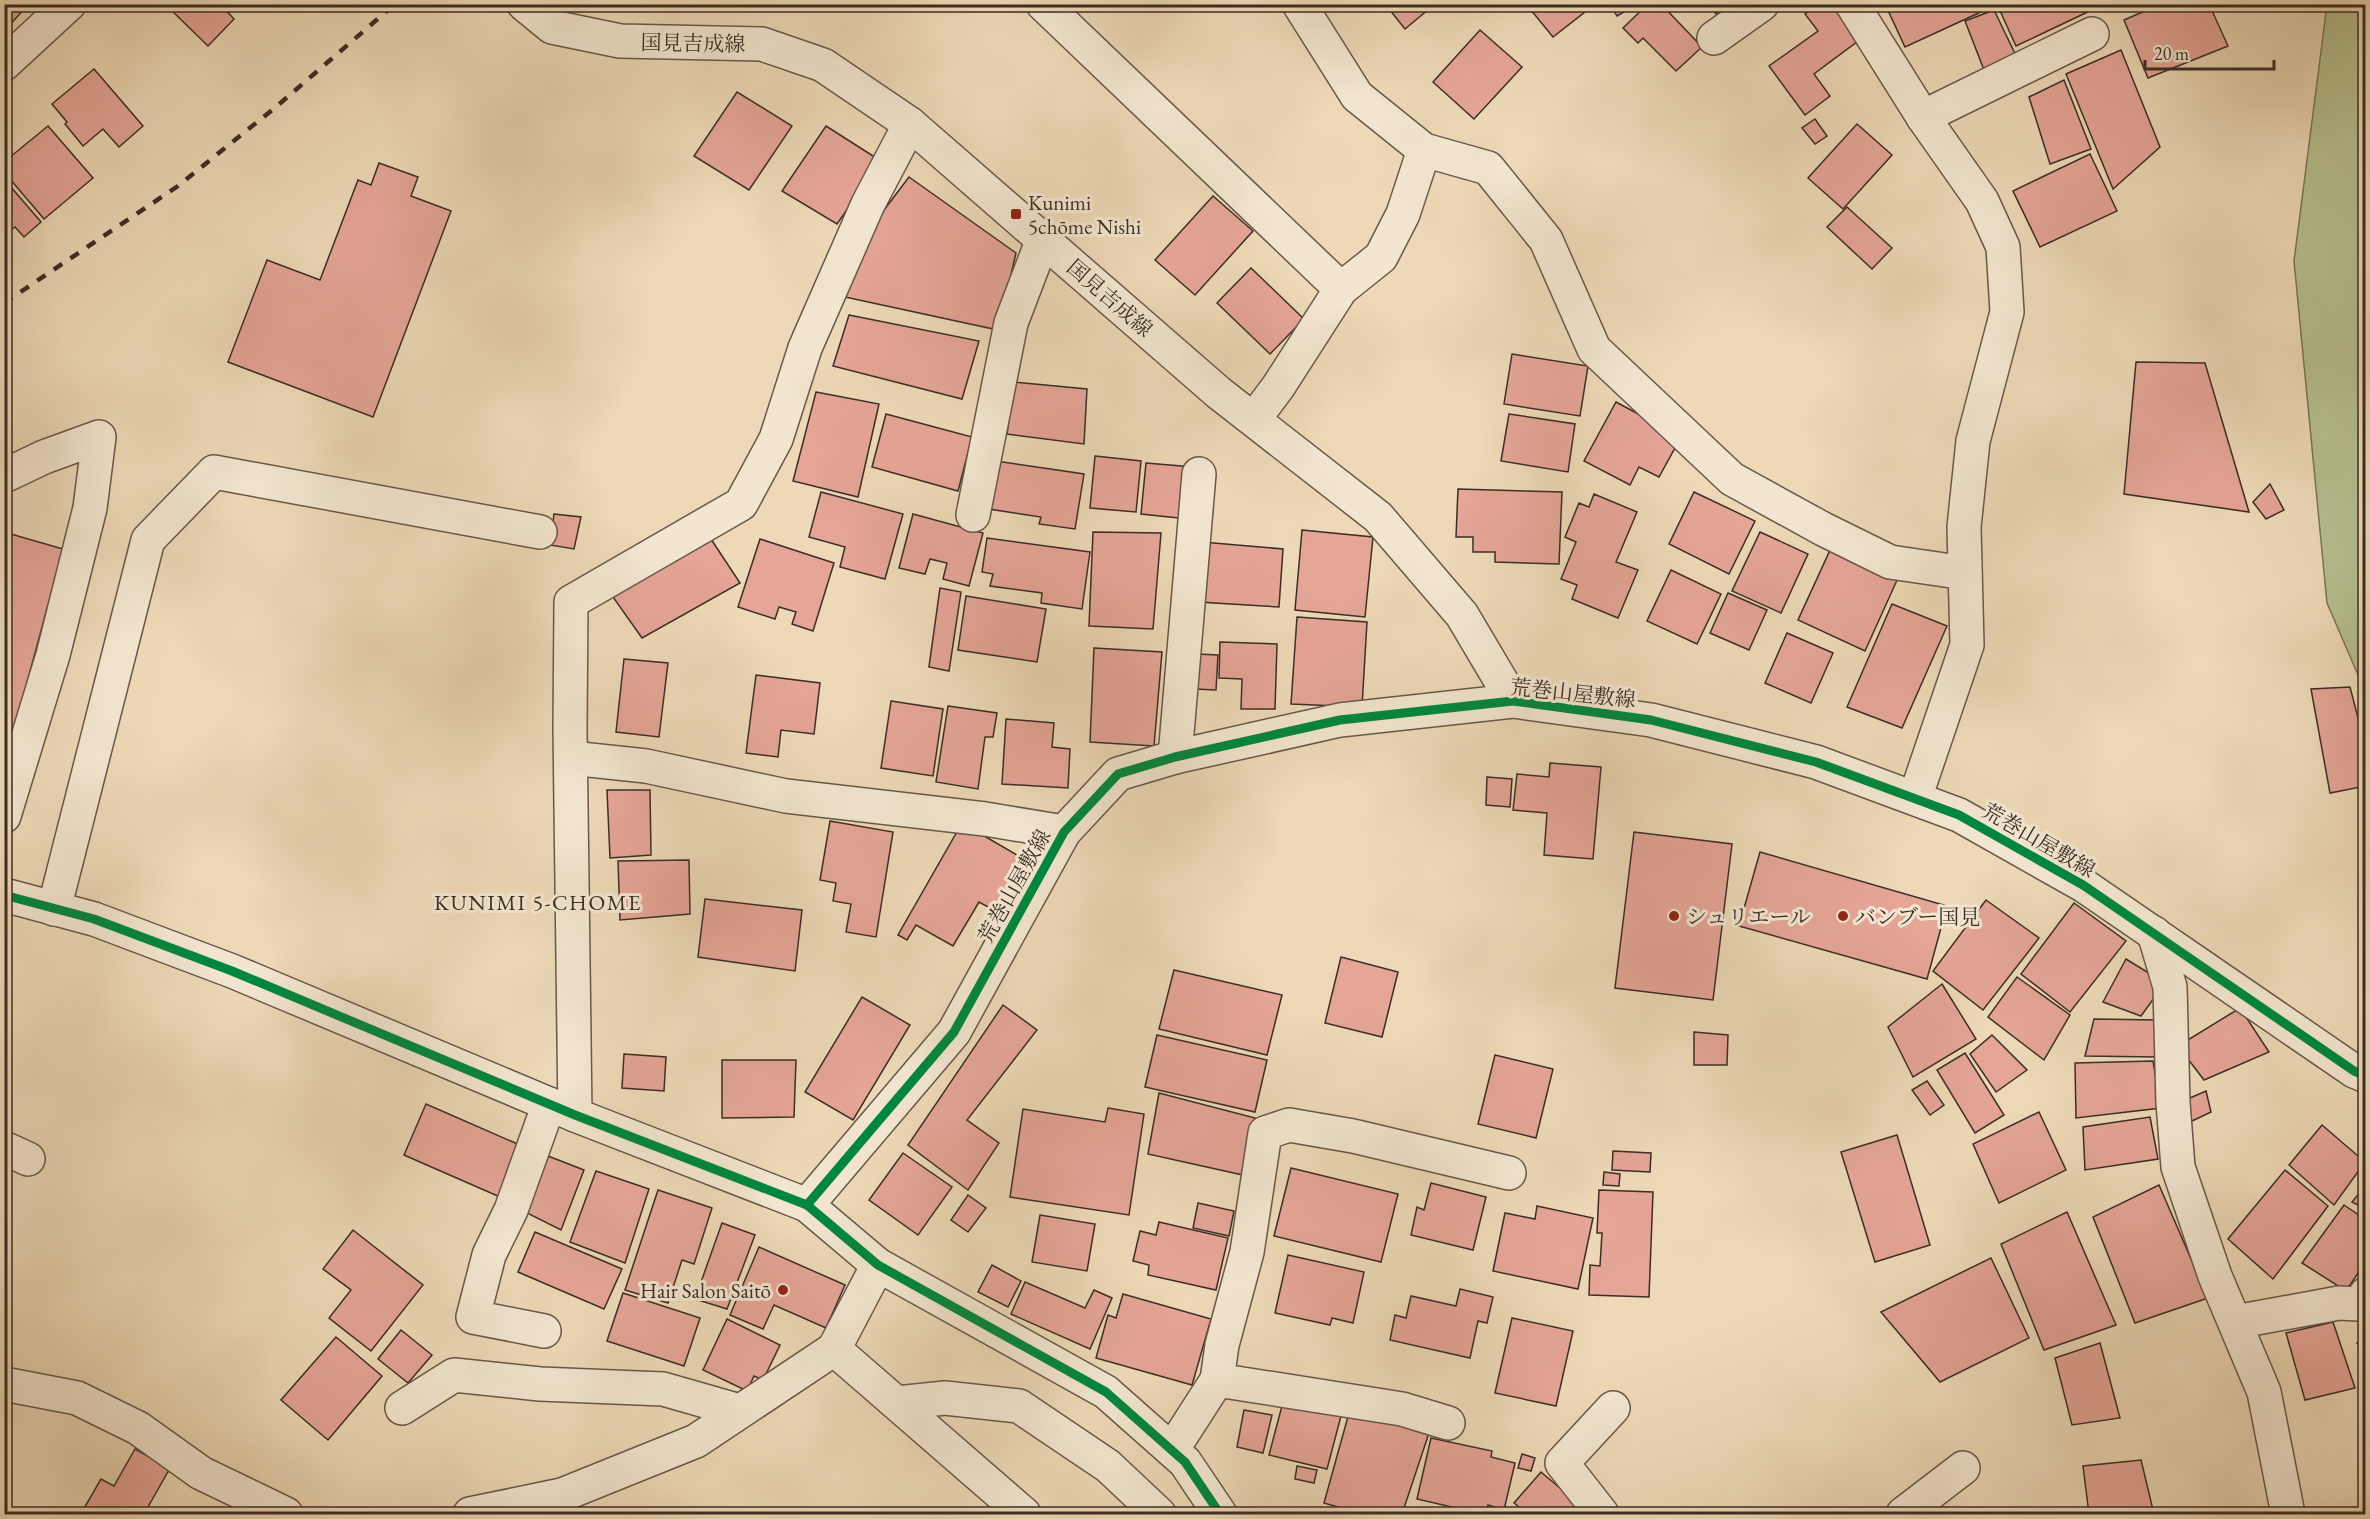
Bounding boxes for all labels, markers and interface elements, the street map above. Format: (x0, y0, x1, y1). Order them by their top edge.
street label: 国見吉成線 (640, 29, 746, 57)
scale bar (2145, 33, 2274, 71)
text: 20 m (2154, 42, 2189, 65)
place label: Kunimi 5chōme Nishi (1028, 189, 1141, 240)
marker: Kunimi 5chōme Nishi (1009, 207, 1023, 221)
street label: 国見吉成線 (1062, 253, 1158, 343)
street label: 荒巻山屋敷線 (1509, 673, 1637, 713)
street label: 荒巻山屋敷線 (1978, 797, 2100, 883)
street label: 荒巻山屋敷線 (972, 824, 1056, 948)
district label: KUNIMI 5-CHOME (434, 888, 642, 917)
place label: シュリエール (1686, 903, 1811, 930)
place label: バンブー国見 (1855, 903, 1980, 930)
marker: シュリエール (1667, 909, 1681, 923)
marker: バンブー国見 (1836, 909, 1850, 923)
place label: Hair Salon Saitō (640, 1277, 771, 1304)
marker: Hair Salon Saitō (776, 1283, 790, 1297)

